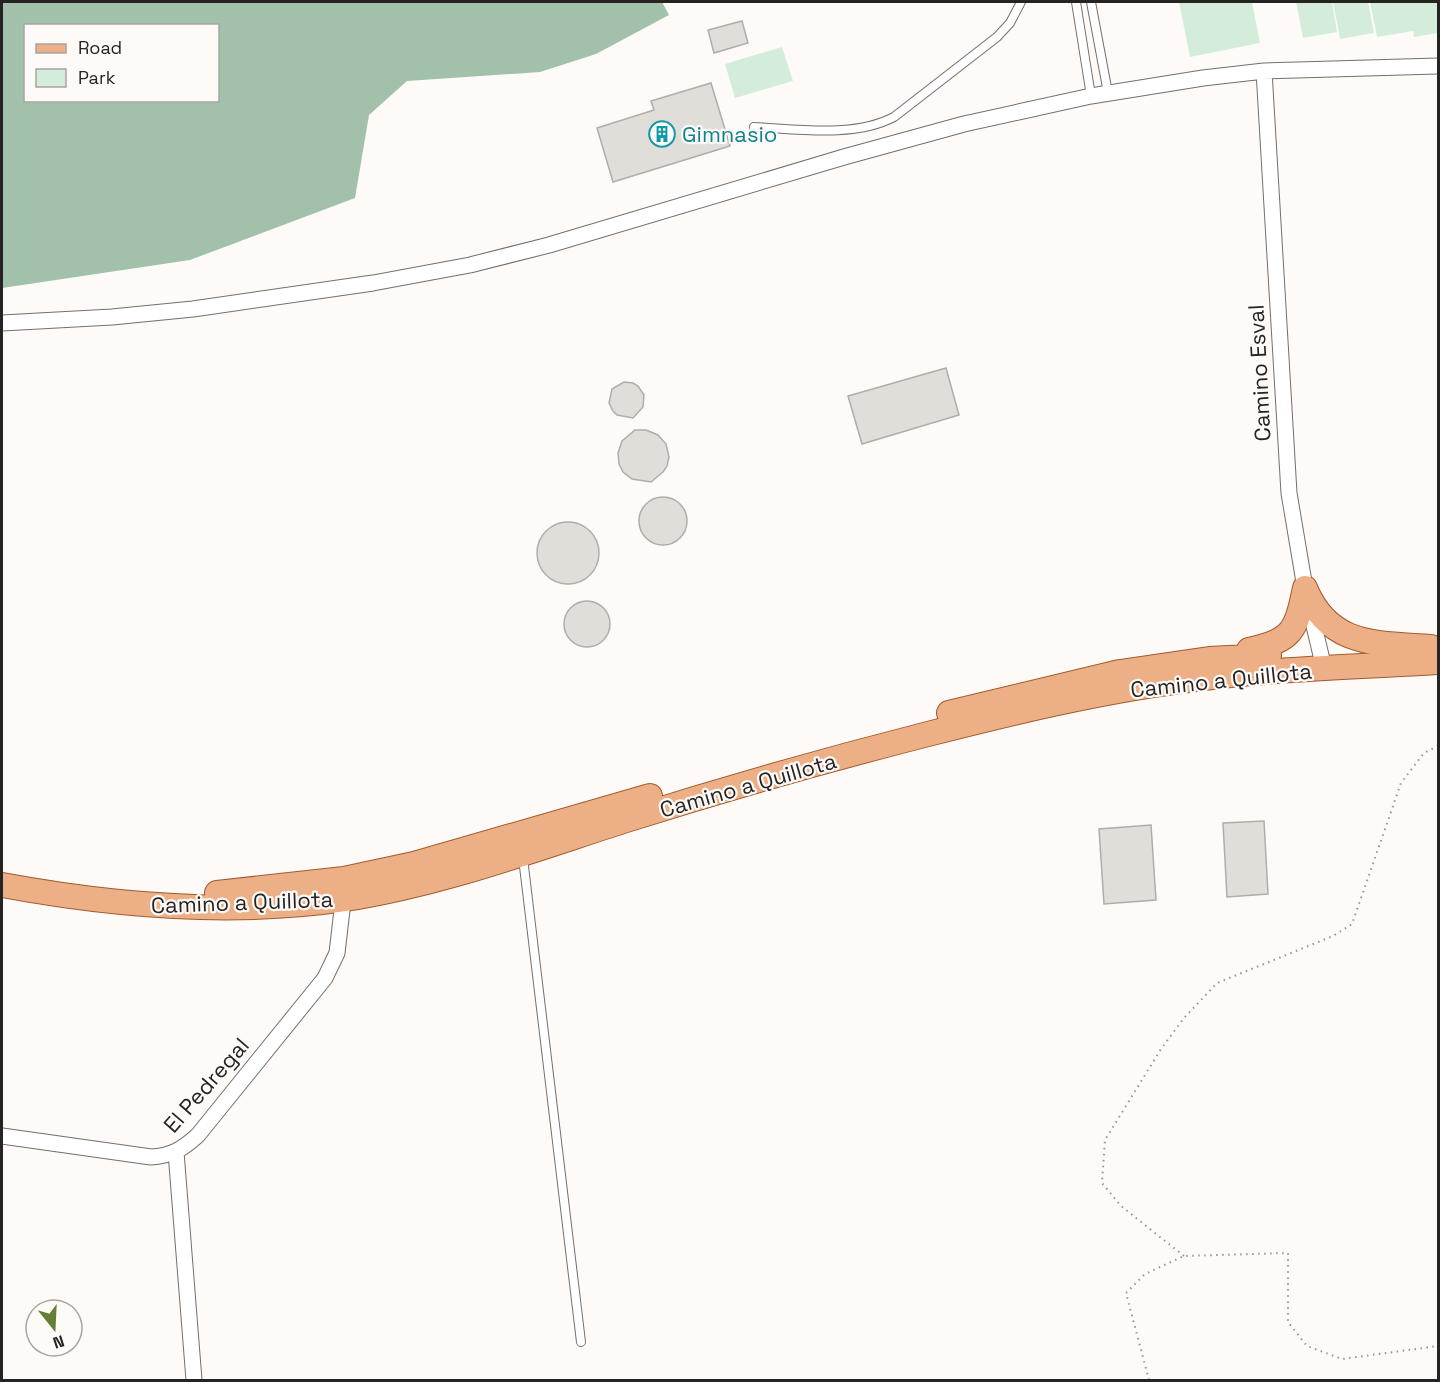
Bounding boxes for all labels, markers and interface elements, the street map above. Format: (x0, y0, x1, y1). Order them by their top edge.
legend (24, 24, 219, 102)
text: Road (78, 36, 122, 59)
text: Park (78, 66, 116, 89)
building icon: Gimnasio (647, 119, 677, 149)
place label: Gimnasio (682, 120, 777, 148)
street label: Camino Esval (1241, 304, 1277, 442)
street label: Camino a Quillota (1129, 657, 1313, 703)
street label: Camino a Quillota (656, 746, 840, 824)
street label: Camino a Quillota (150, 885, 334, 919)
street label: El Pedregal (157, 1032, 255, 1138)
north arrow (24, 1298, 84, 1358)
text: N (50, 1330, 67, 1353)

